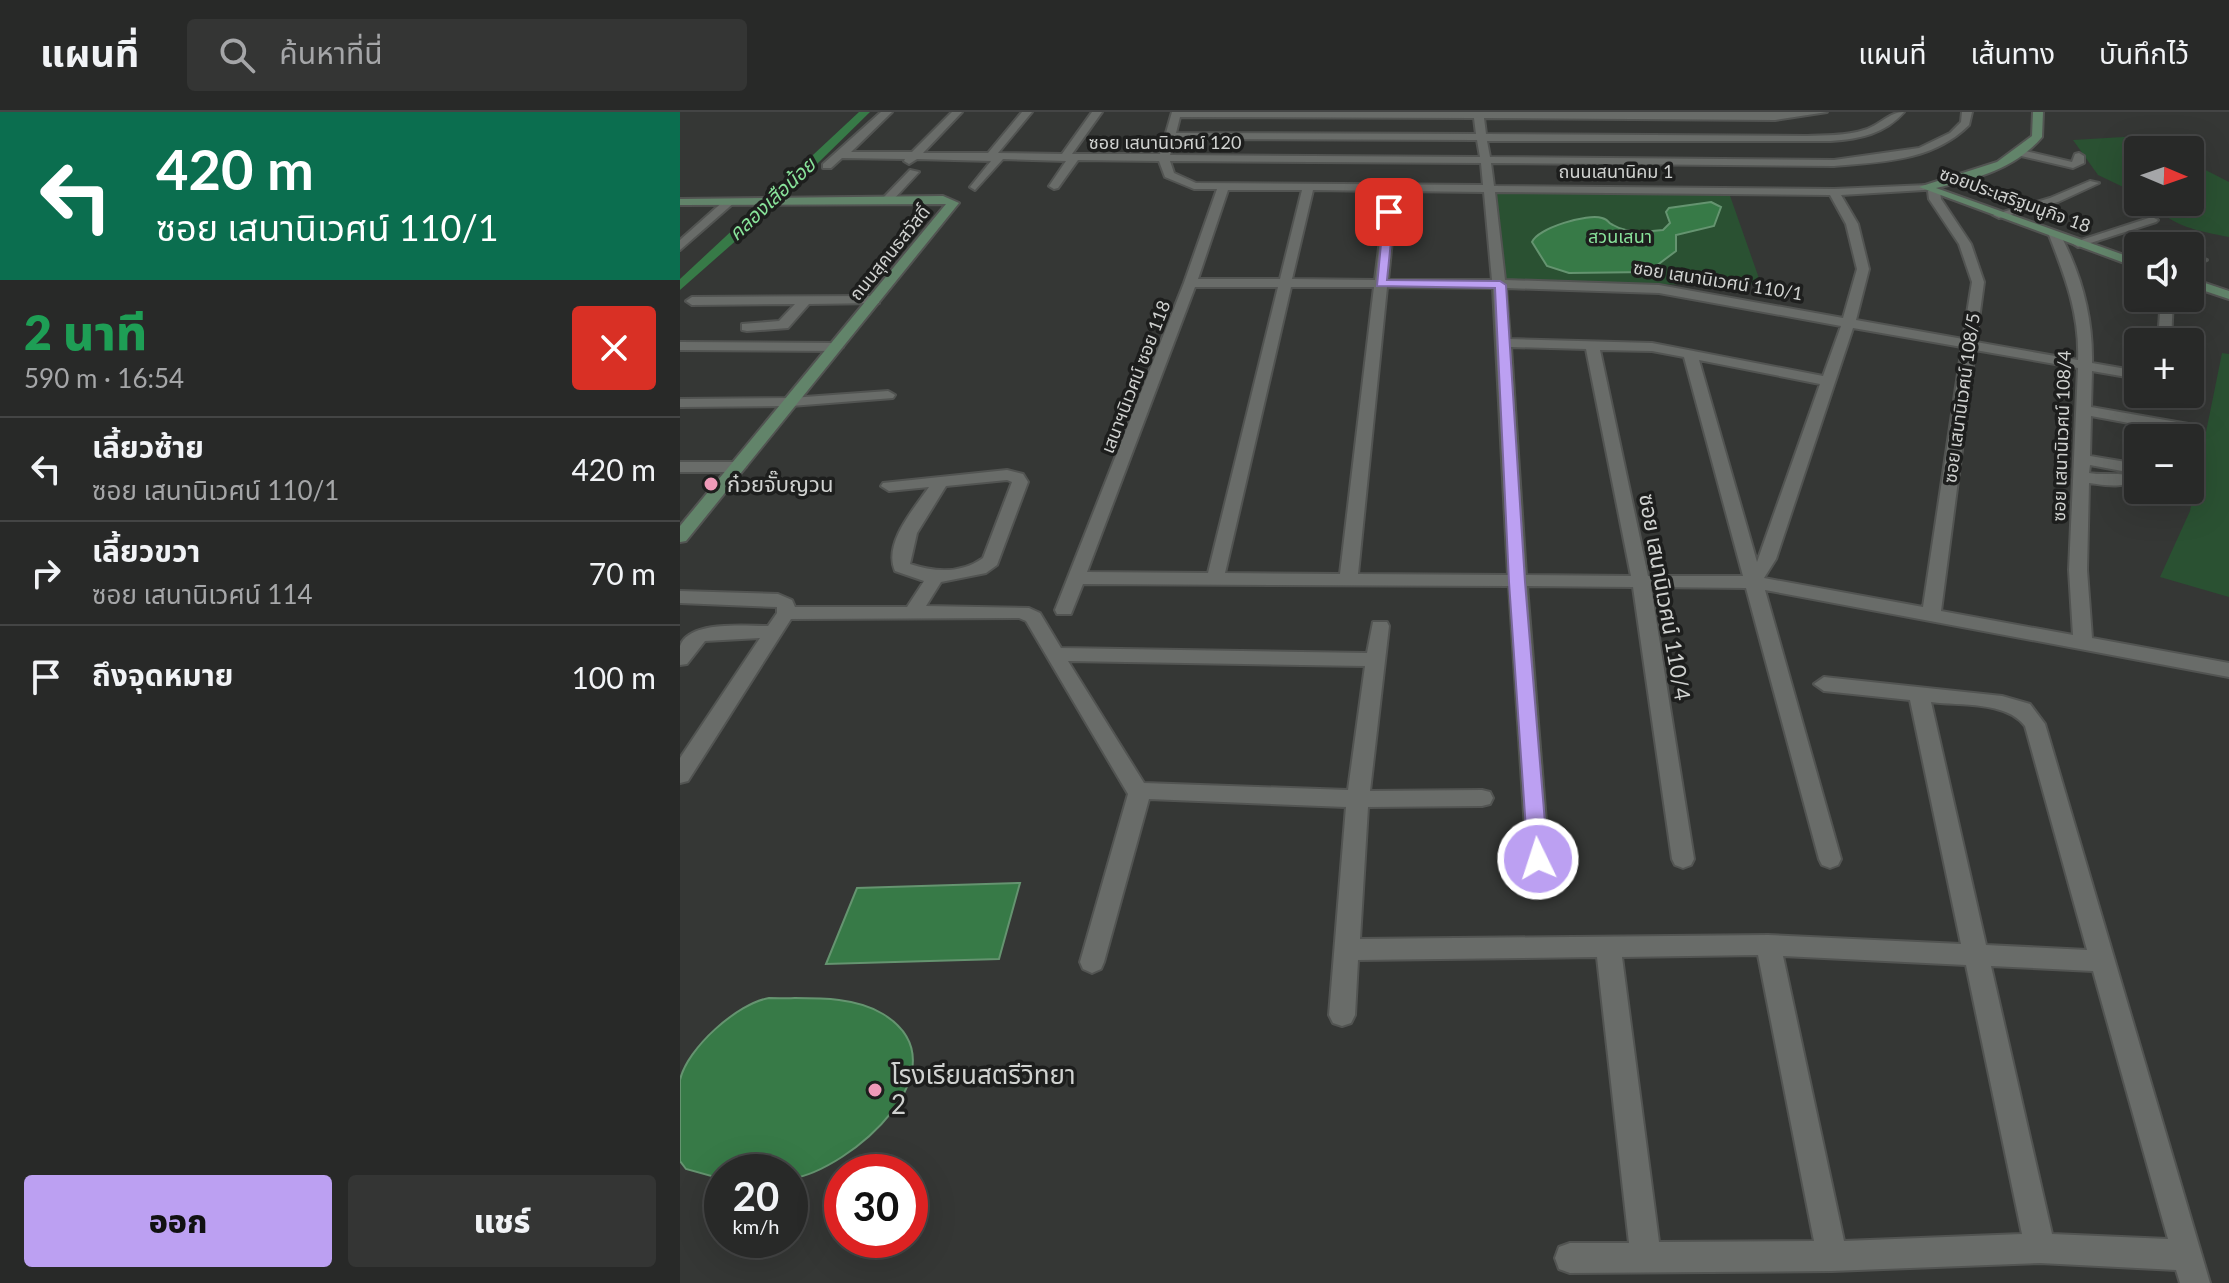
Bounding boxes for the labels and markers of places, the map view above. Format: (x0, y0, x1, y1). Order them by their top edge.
pin (1355, 178, 1423, 246)
place label: ก๋วยจั๊บญวน (727, 470, 833, 497)
marker: ก๋วยจั๊บญวน (702, 475, 720, 493)
place label: โรงเรียนสตรีวิทยา 2 (891, 1058, 1076, 1120)
marker: โรงเรียนสตรีวิทยา 2 (866, 1081, 884, 1099)

